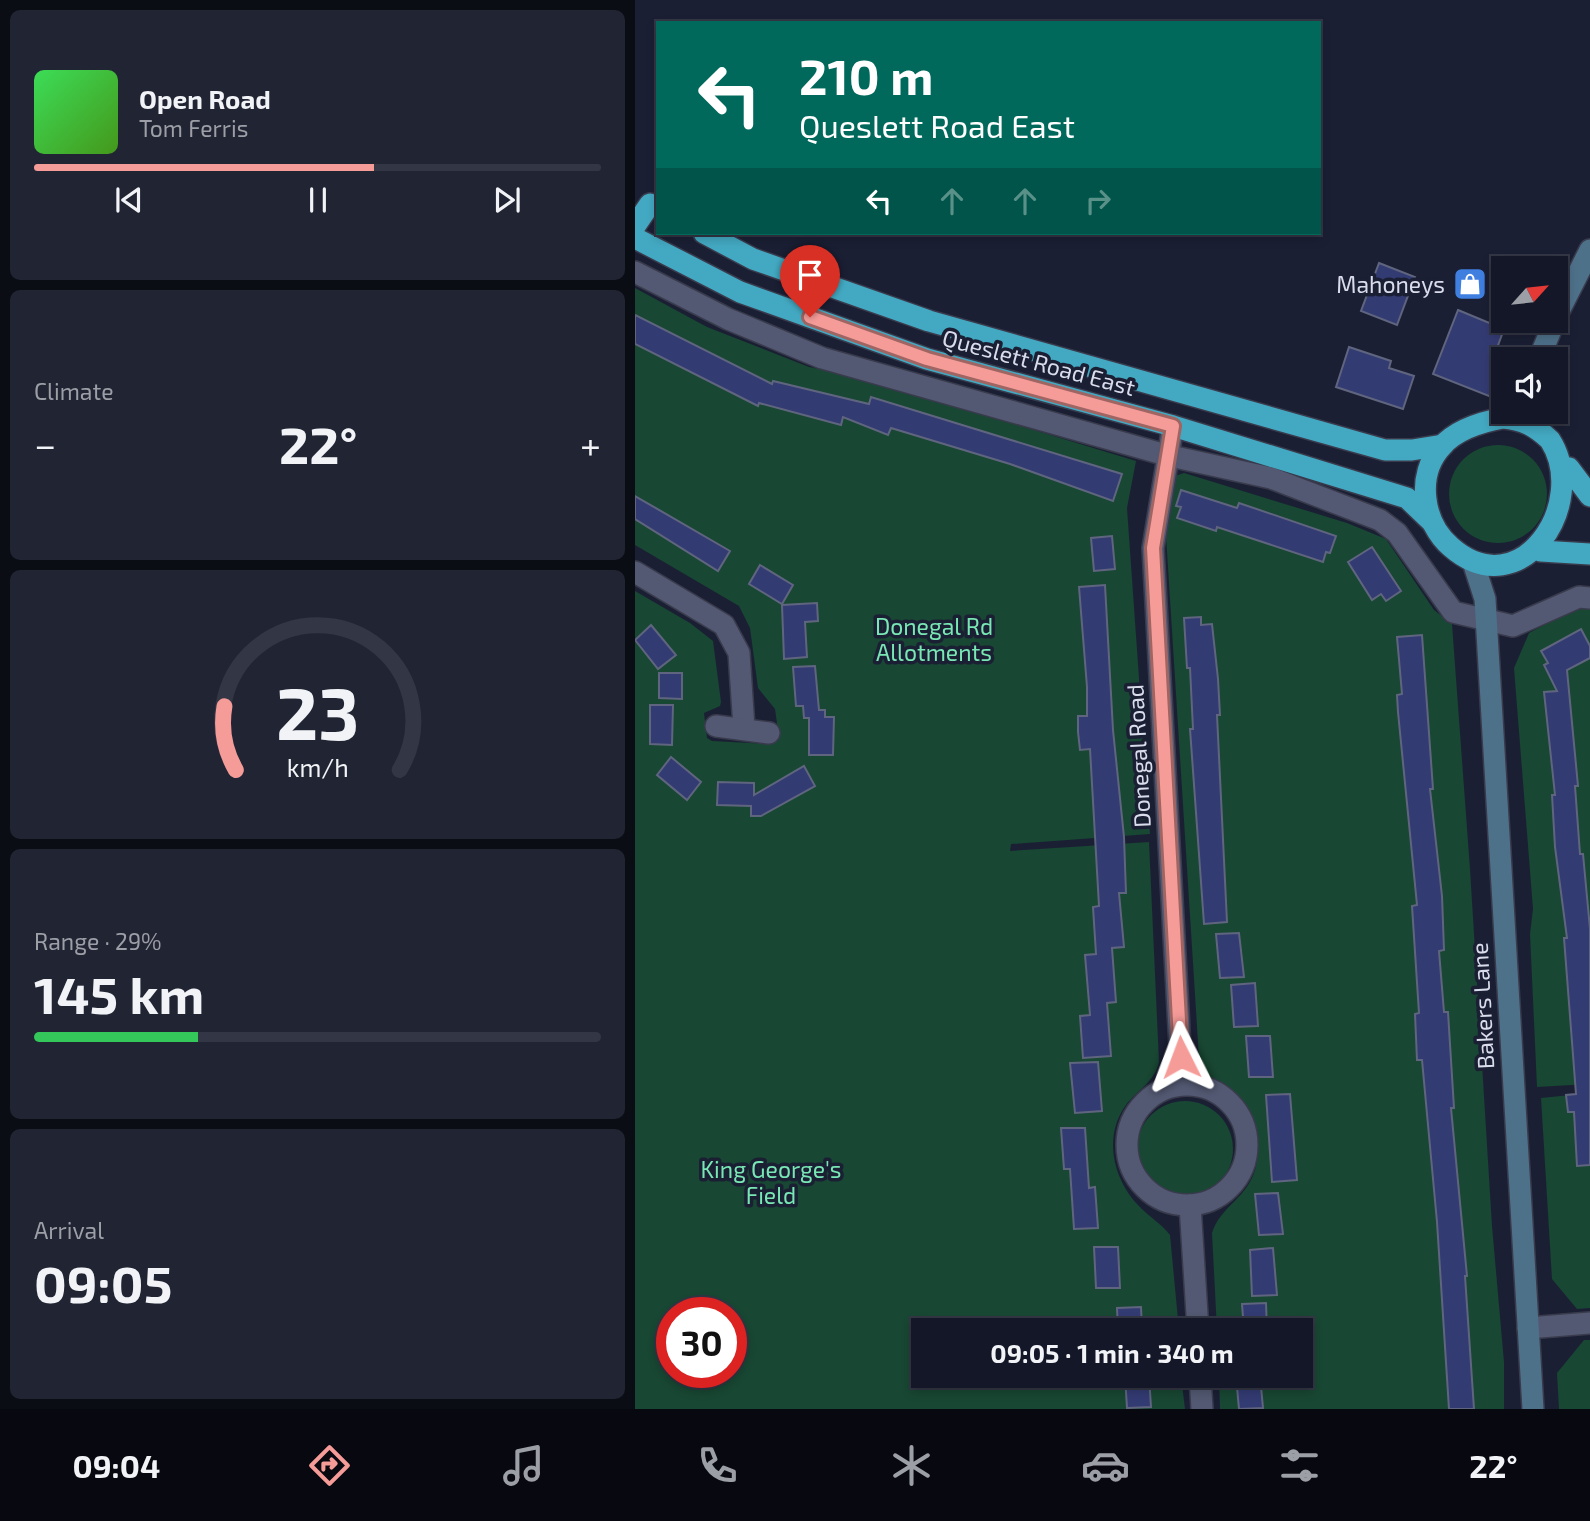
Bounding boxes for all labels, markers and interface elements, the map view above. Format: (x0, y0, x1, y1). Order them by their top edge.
text: 210 m (799, 46, 933, 105)
icon: left (684, 49, 775, 140)
text: Open Road (139, 83, 271, 114)
text: Queslett Road East (799, 106, 1075, 144)
text: Tom Ferris (139, 114, 248, 142)
icon: previous (110, 181, 148, 219)
icon: pause (299, 181, 337, 219)
icon: next (488, 181, 526, 219)
icon: left (860, 182, 898, 220)
icon: ahead (933, 182, 971, 220)
icon: ahead (1006, 182, 1044, 220)
icon: right (1079, 182, 1117, 220)
pin (780, 245, 840, 317)
icon: arrive (791, 256, 829, 294)
north arrow (1491, 256, 1568, 332)
map controls (1491, 256, 1568, 424)
shop icon: Mahoneys (1451, 265, 1489, 303)
place label: Mahoneys (1336, 270, 1445, 298)
street label: Queslett Road East (940, 323, 1139, 401)
button: sound (1491, 347, 1568, 424)
text: Climate (34, 377, 114, 405)
text: 22° (279, 412, 357, 474)
text: − (34, 421, 56, 467)
text: + (580, 421, 601, 467)
park label: Donegal Rd Allotments (875, 612, 993, 666)
text: 23 (276, 668, 359, 756)
street label: Donegal Road (1120, 683, 1156, 829)
text: km/h (286, 752, 349, 782)
text: Range · 29% (34, 927, 162, 955)
street label: Bakers Lane (1465, 942, 1499, 1070)
text: 145 km (34, 962, 204, 1024)
position arrow (1144, 1020, 1218, 1094)
park label: King George's Field (700, 1155, 842, 1209)
text: Arrival (34, 1216, 104, 1244)
text: 09:05 (34, 1251, 172, 1313)
speed limit sign: 30 (656, 1297, 747, 1388)
text: 09:05 · 1 min · 340 m (990, 1337, 1234, 1368)
icon: directions (305, 1441, 354, 1490)
icon: music (499, 1441, 548, 1490)
icon: phone (693, 1441, 742, 1490)
icon: climate (887, 1441, 936, 1490)
icon: car (1081, 1441, 1130, 1490)
icon: filters (1275, 1441, 1324, 1490)
text: 09:04 (72, 1446, 160, 1484)
text: 22° (1469, 1446, 1517, 1484)

